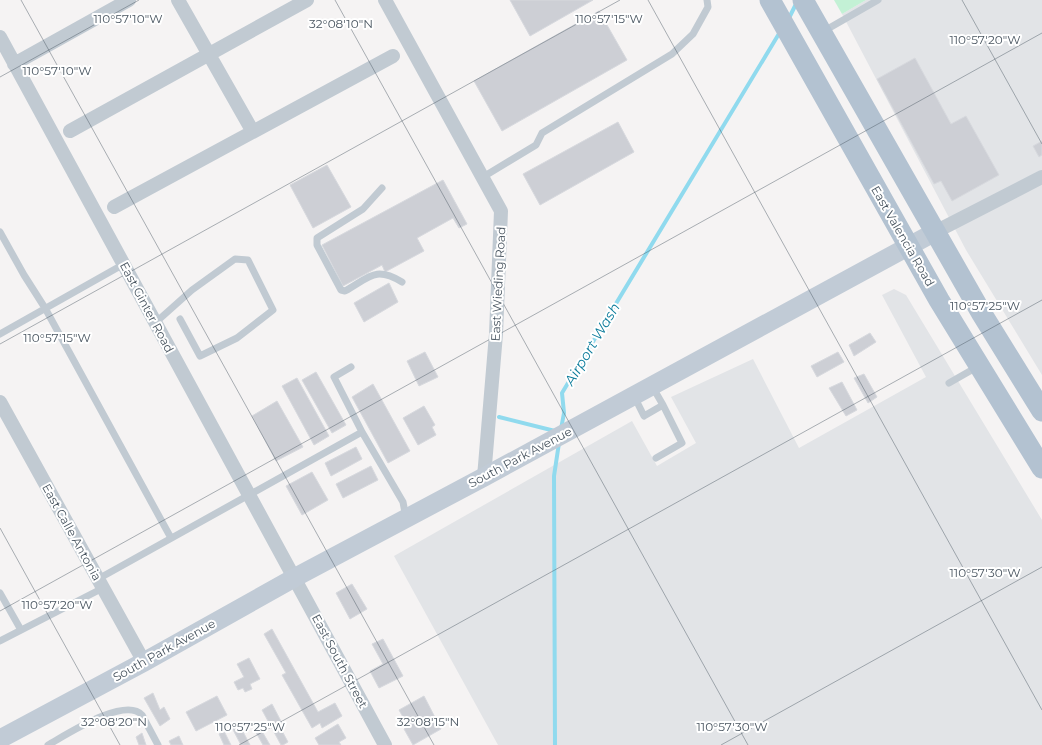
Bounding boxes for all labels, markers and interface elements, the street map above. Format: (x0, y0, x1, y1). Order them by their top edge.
text: 110°57'10"W (94, 11, 162, 26)
text: 110°57'15"W (575, 11, 643, 26)
text: 32°08'10"N (309, 16, 373, 31)
text: 110°57'20"W (949, 32, 1021, 47)
text: 110°57'10"W (23, 63, 91, 78)
street label: East Valencia Road (868, 183, 938, 289)
street label: East Wieding Road (488, 226, 508, 342)
street label: East Ginter Road (117, 259, 177, 355)
text: 110°57'25"W (950, 298, 1020, 313)
water label: Airport Wash (560, 299, 624, 389)
text: 110°57'15"W (23, 330, 91, 345)
street label: South Park Avenue (466, 423, 574, 491)
street label: East Calle Antonia (39, 481, 105, 583)
text: 110°57'30"W (949, 565, 1021, 580)
text: 110°57'20"W (21, 597, 93, 612)
street label: East South Street (309, 611, 371, 711)
street label: South Park Avenue (110, 616, 218, 684)
text: 32°08'20"N (81, 714, 147, 729)
text: 32°08'15"N (397, 714, 459, 729)
text: 110°57'25"W (215, 719, 285, 734)
text: 110°57'30"W (696, 719, 768, 734)

